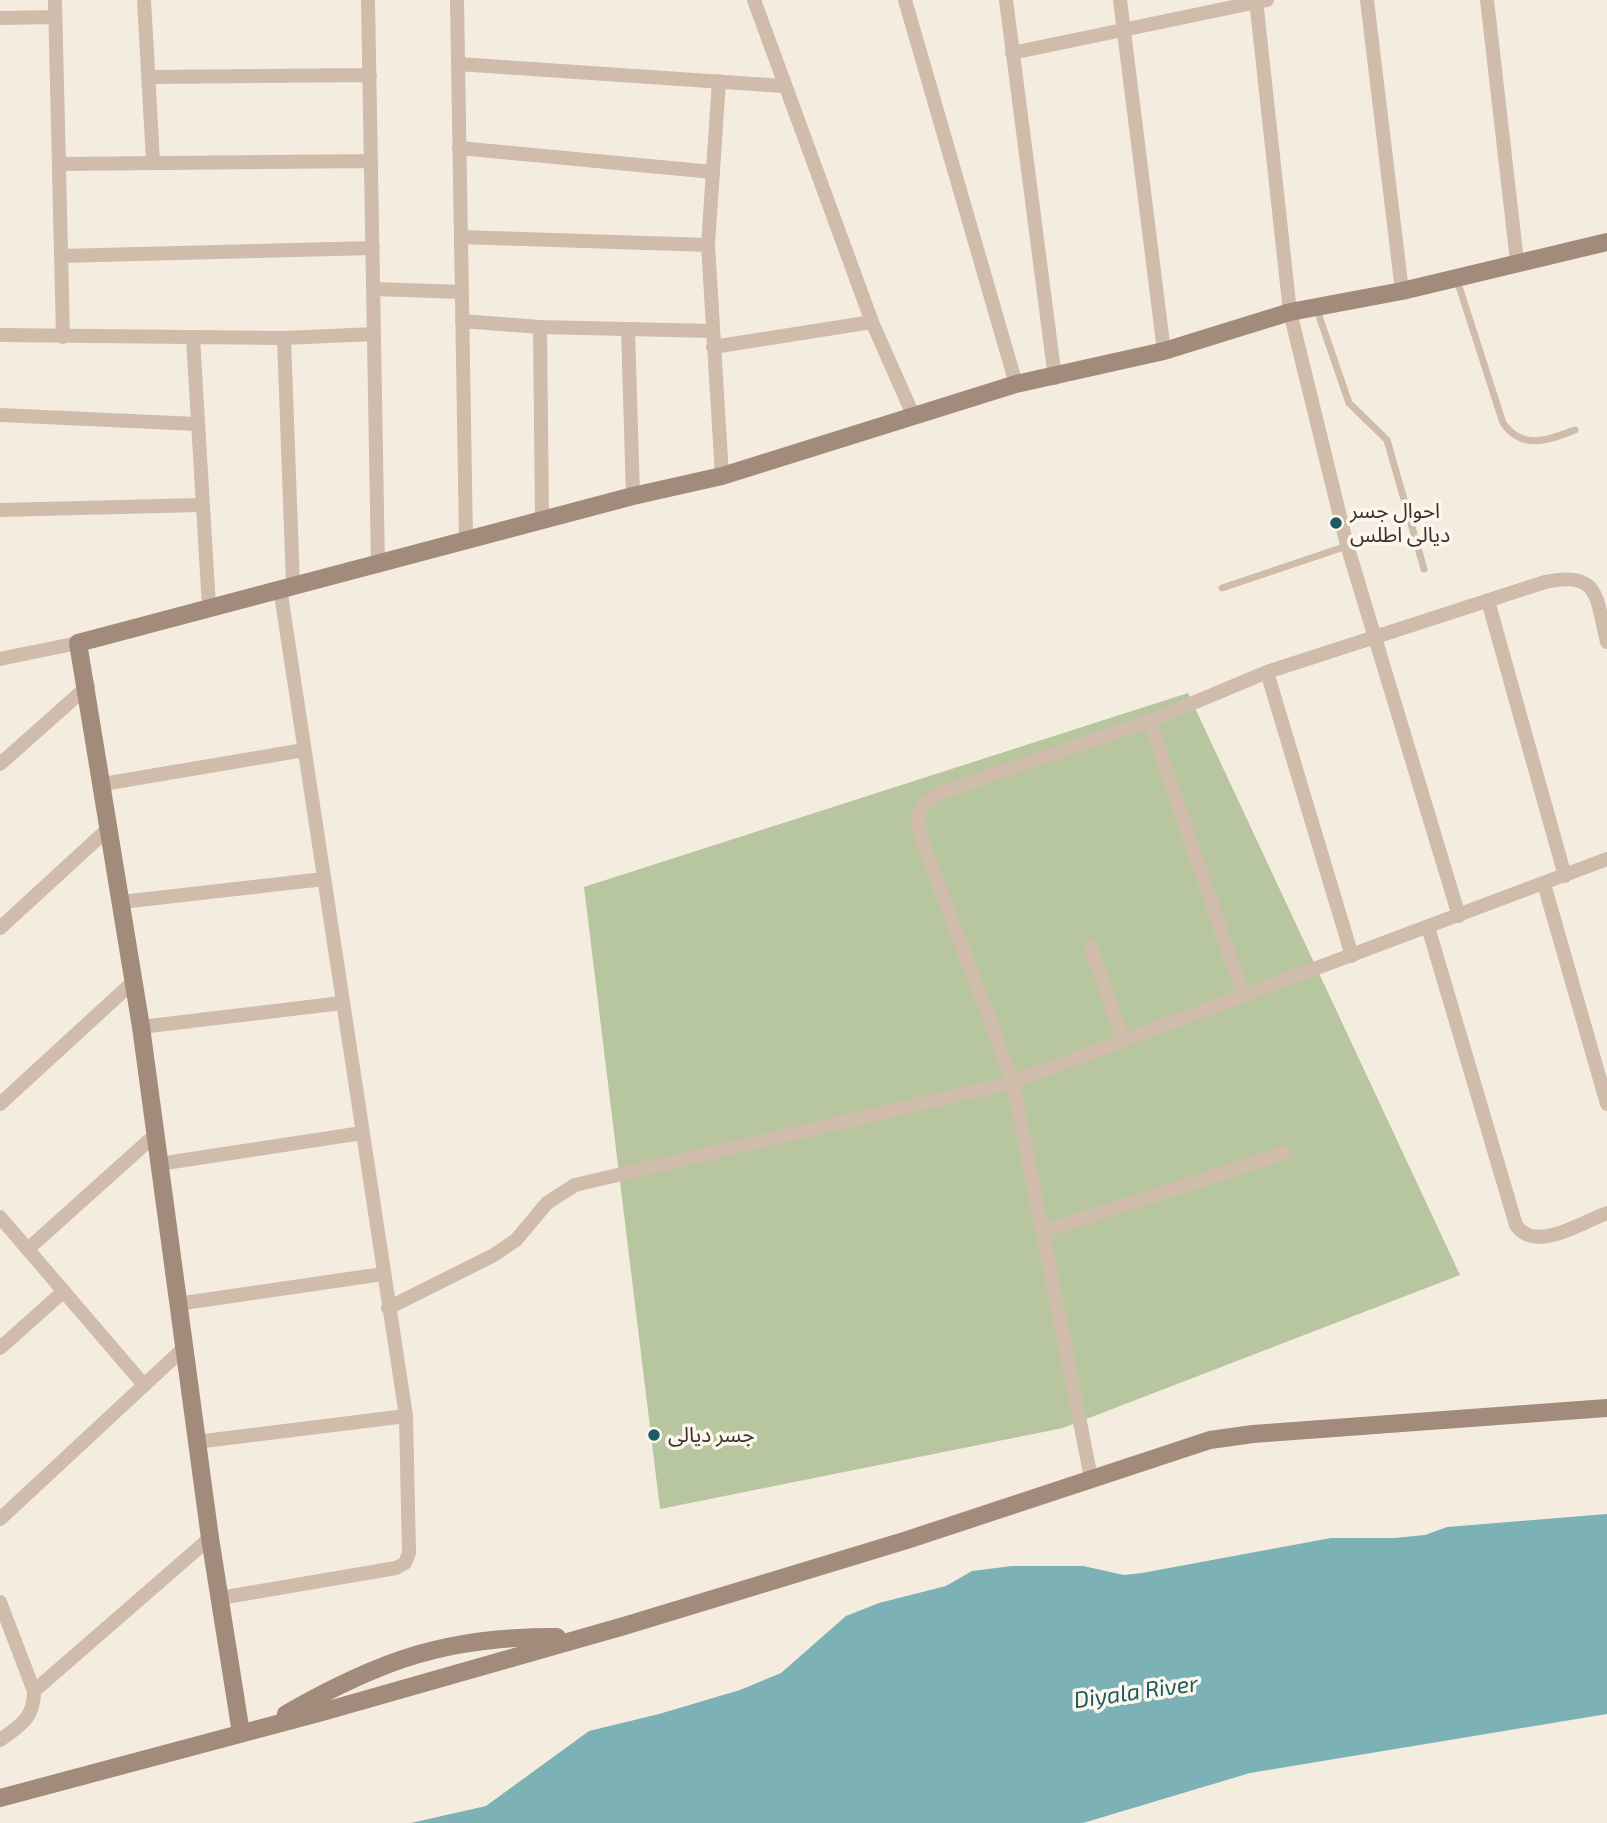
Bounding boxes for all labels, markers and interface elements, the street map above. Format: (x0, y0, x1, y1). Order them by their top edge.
place label: احوال جسر ديالى اطلس (1350, 498, 1450, 548)
marker: احوال جسر ديالى اطلس (1328, 515, 1344, 531)
place label: جسر ديالى (668, 1422, 755, 1448)
marker: جسر ديالى (646, 1427, 662, 1443)
water label: Diyala River (1072, 1670, 1200, 1714)

